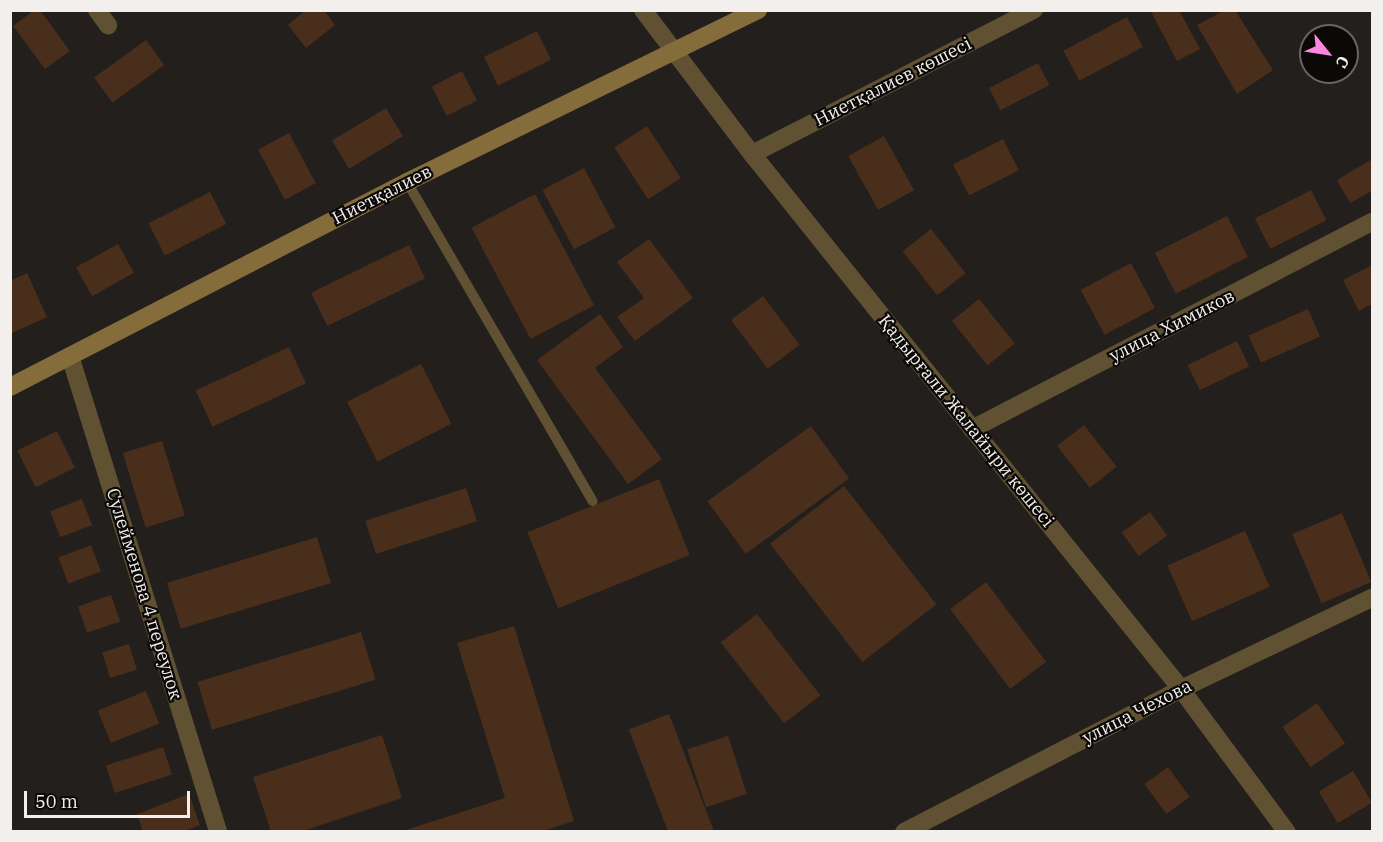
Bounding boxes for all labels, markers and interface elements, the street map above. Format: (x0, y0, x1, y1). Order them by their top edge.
north arrow (1299, 24, 1359, 84)
street label: Ниетқалиев көшесі (811, 33, 975, 131)
text: С (1332, 52, 1354, 72)
street label: Ниетқалиев (329, 161, 435, 229)
street label: улица Химиков (1106, 285, 1238, 367)
street label: Қадырғали Жалайыри көшесі (874, 310, 1058, 532)
street label: Сулейменова 4 переулок (102, 486, 186, 702)
street label: улица Чехова (1079, 675, 1195, 749)
scale bar (27, 779, 194, 817)
text: 50 m (35, 790, 78, 813)

